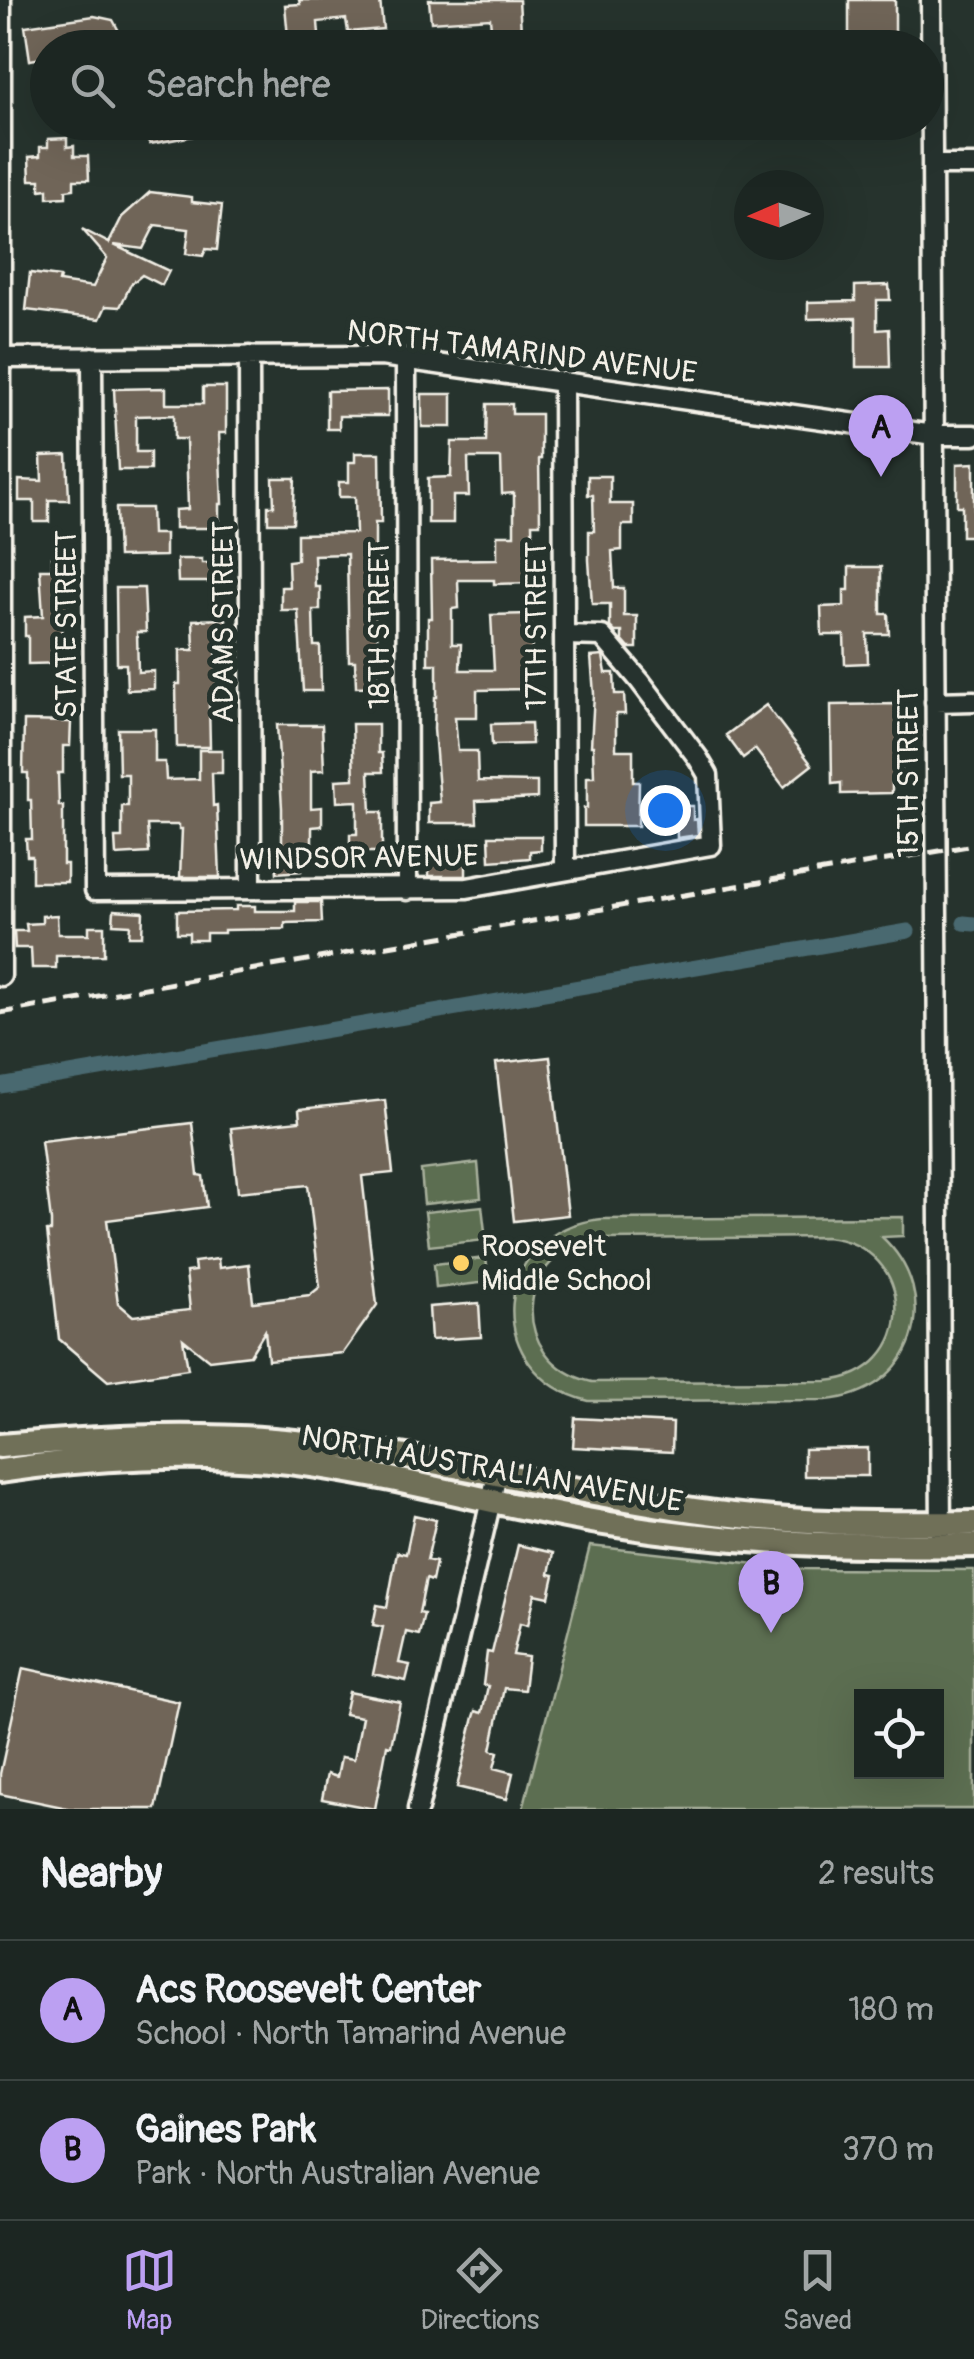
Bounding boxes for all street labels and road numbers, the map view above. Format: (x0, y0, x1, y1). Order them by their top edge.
street label: NORTH TAMARIND AVENUE (345, 312, 699, 392)
street label: ADAMS STREET (205, 521, 242, 723)
street label: STATE STREET (48, 530, 85, 718)
street label: 18TH STREET (361, 541, 398, 709)
street label: 17TH STREET (518, 541, 555, 711)
street label: 15TH STREET (890, 688, 927, 858)
street label: WINDSOR AVENUE (239, 837, 479, 879)
street label: NORTH AUSTRALIAN AVENUE (299, 1417, 685, 1521)

